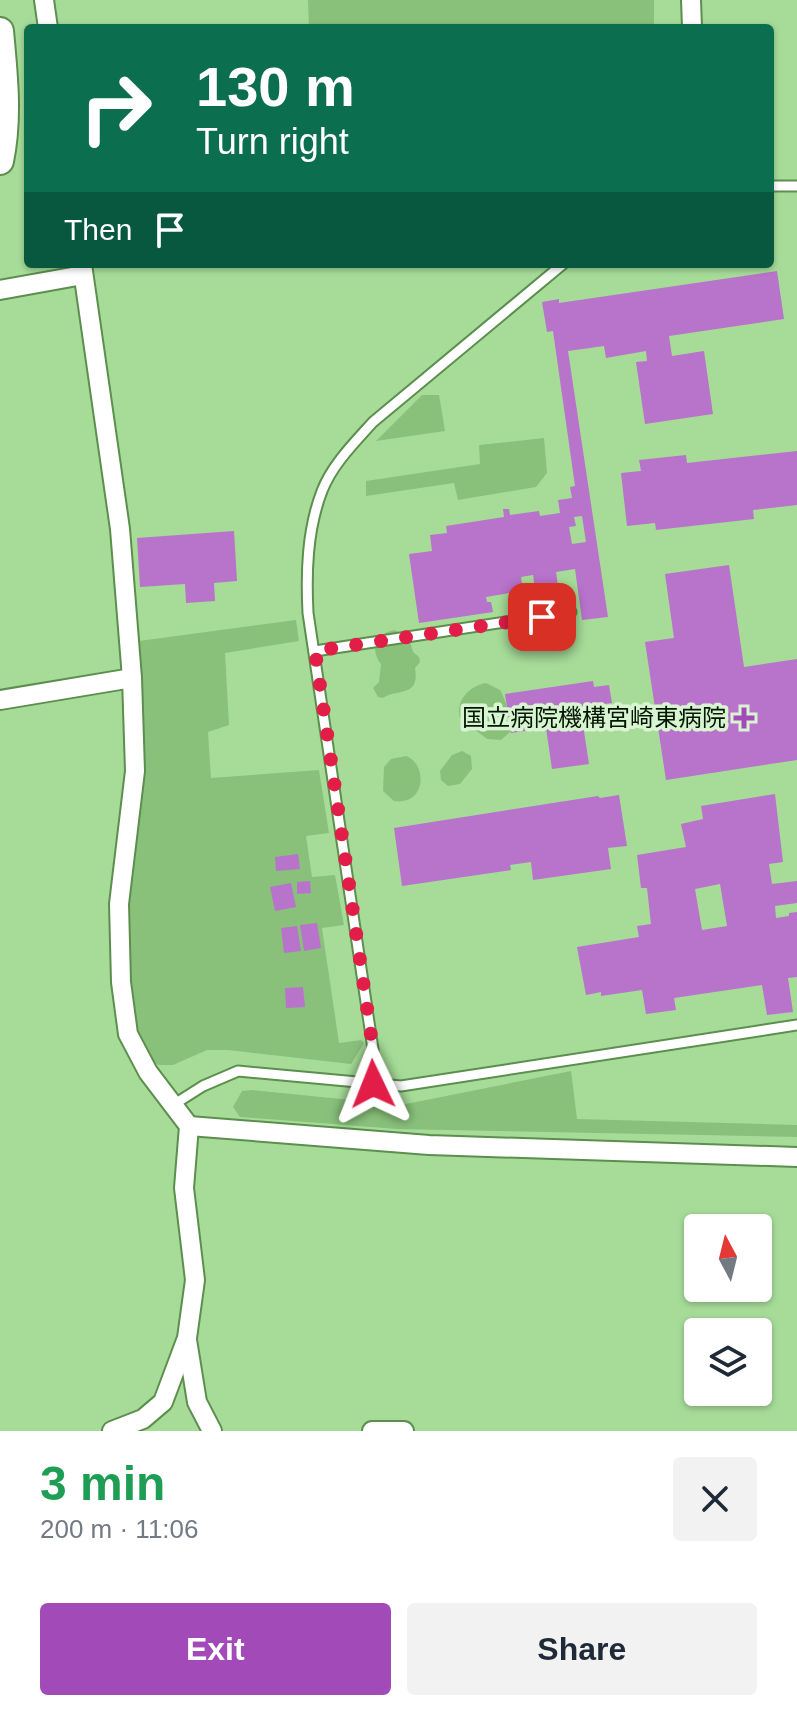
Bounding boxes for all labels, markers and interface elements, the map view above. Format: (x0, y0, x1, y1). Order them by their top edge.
text: 130 m (196, 55, 355, 118)
icon: right (64, 56, 168, 160)
text: Turn right (196, 121, 349, 162)
icon: arrive (148, 208, 192, 252)
text: Then (64, 213, 132, 246)
pin (508, 583, 576, 651)
icon: arrive (520, 595, 564, 639)
place label: 国立病院機構宮崎東病院 (462, 704, 726, 731)
marker: 国立病院機構宮崎東病院 (733, 707, 755, 729)
position arrow (331, 1042, 415, 1126)
north arrow (684, 1214, 772, 1302)
map controls (684, 1214, 772, 1406)
button: layers (684, 1318, 772, 1406)
text: 3 min (40, 1457, 165, 1510)
button: close (673, 1457, 757, 1541)
text: 200 m · 11:06 (40, 1514, 199, 1544)
button: Exit (40, 1603, 391, 1695)
button: Share (407, 1603, 757, 1695)

